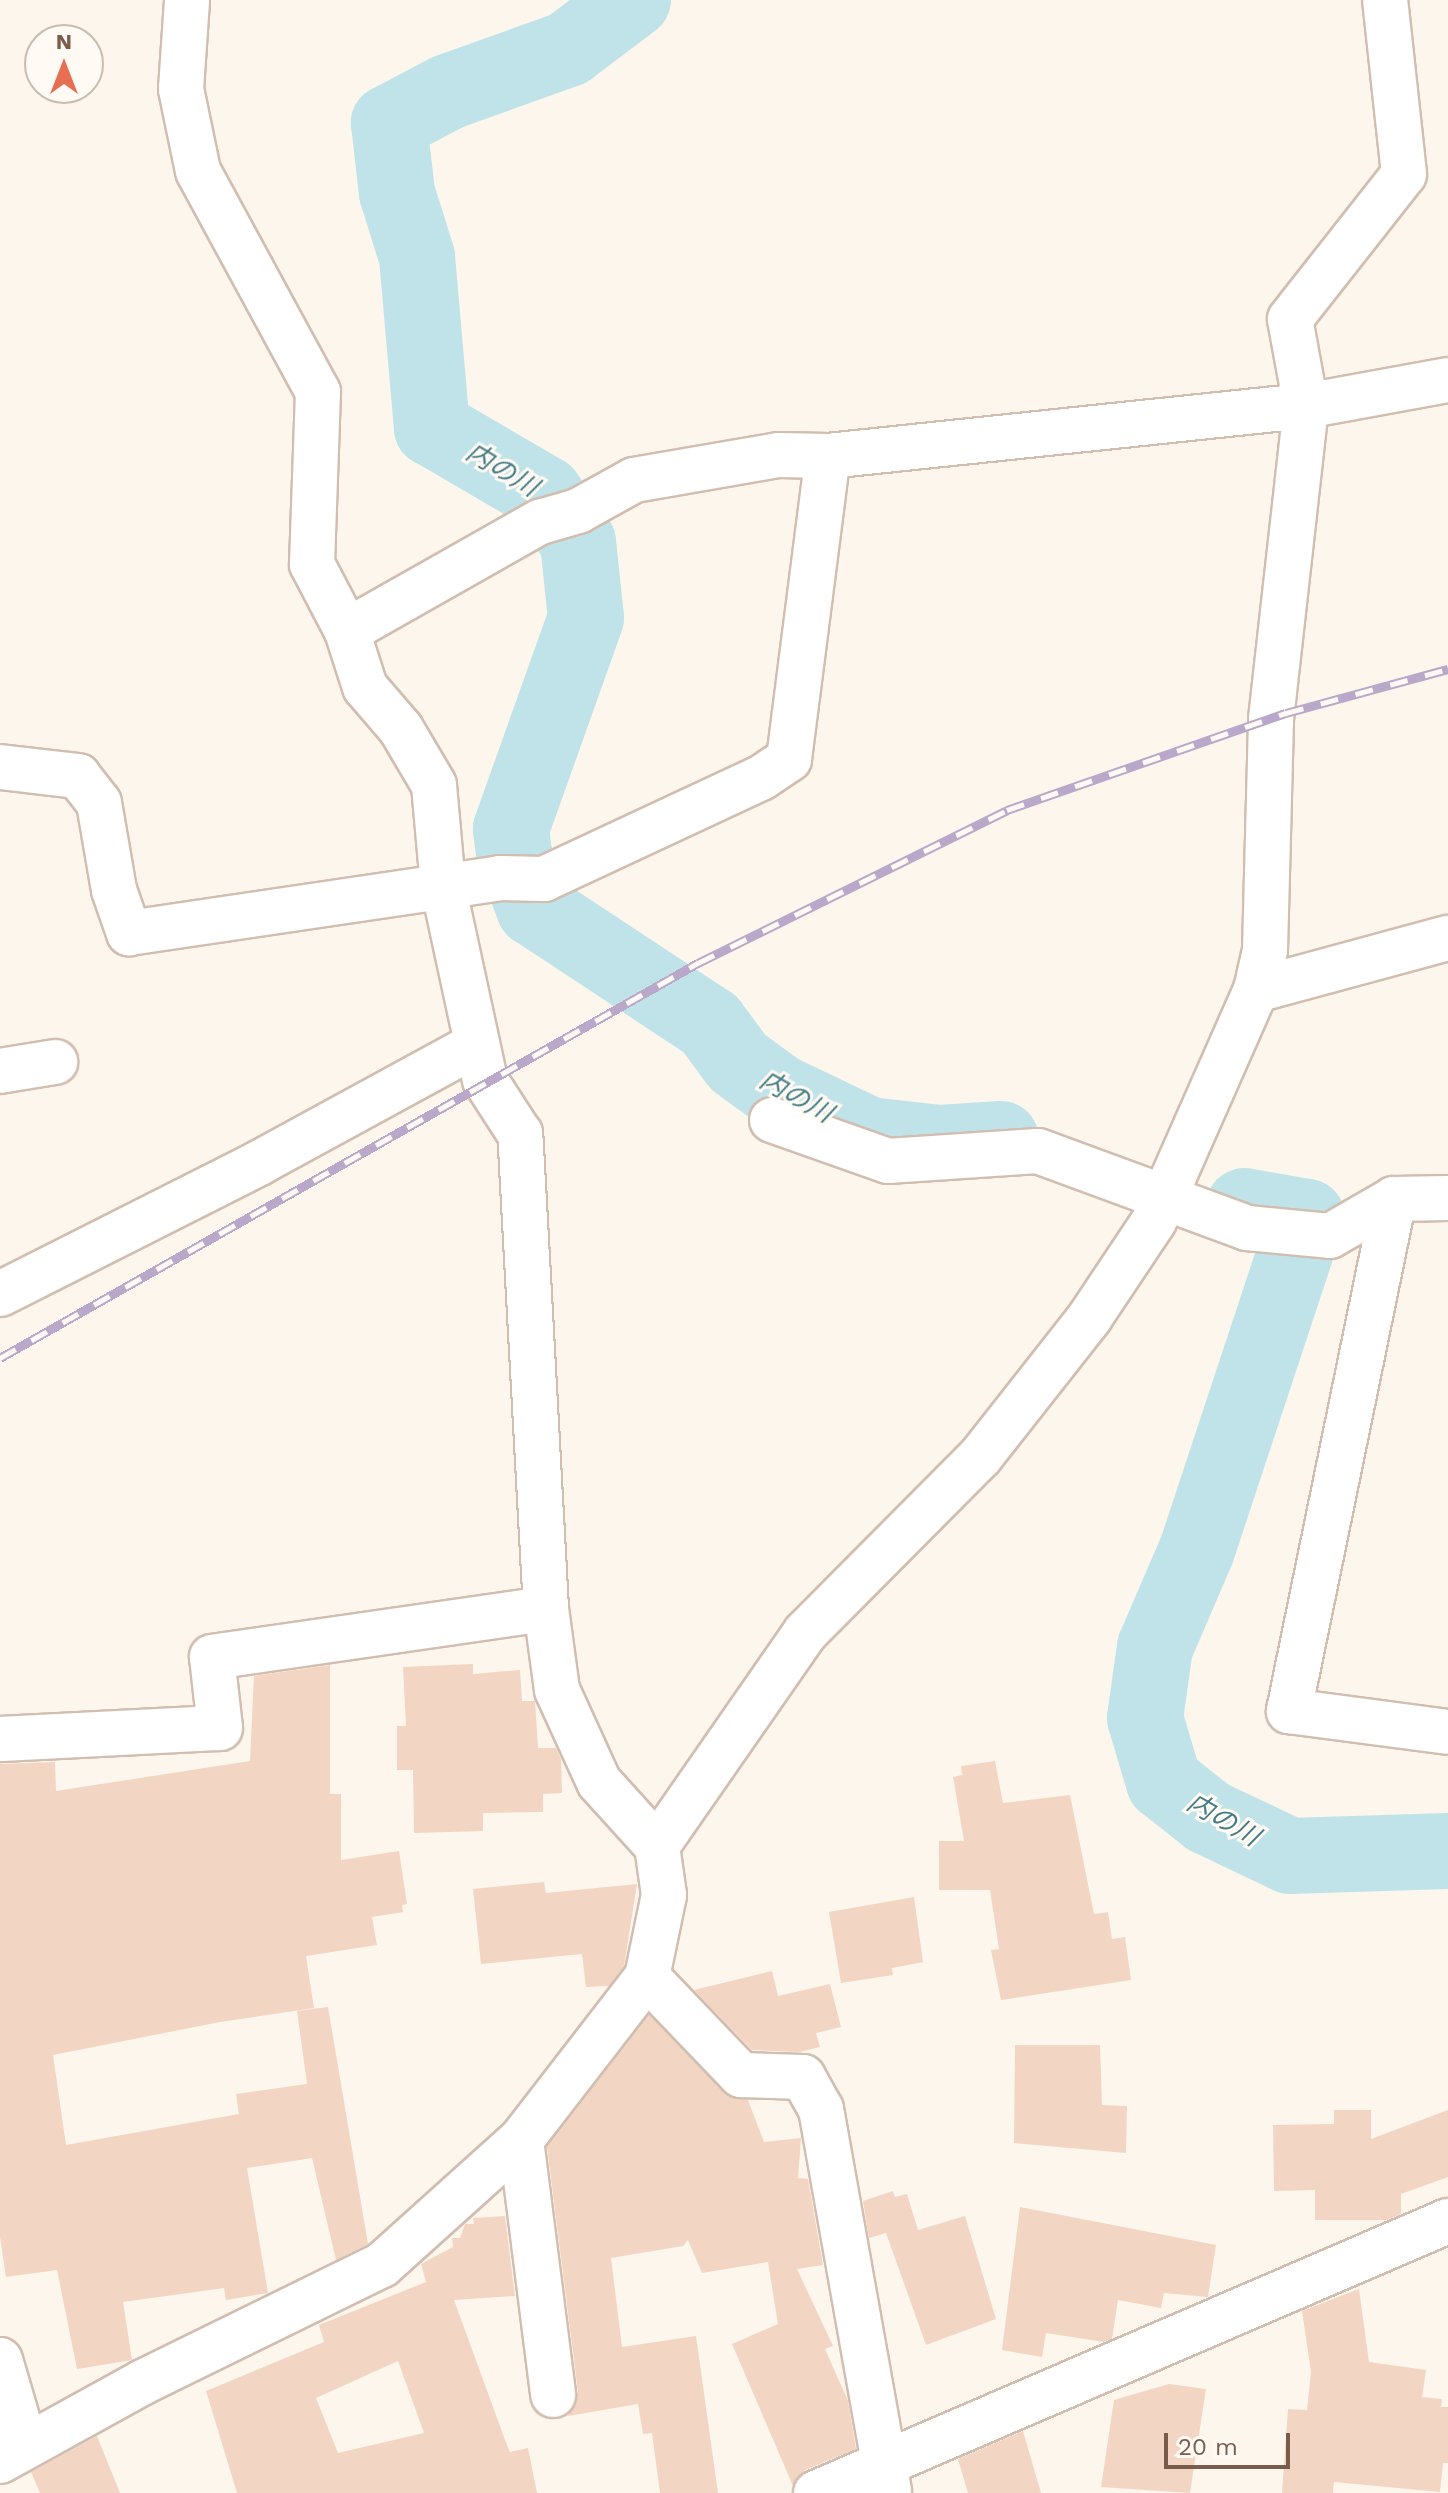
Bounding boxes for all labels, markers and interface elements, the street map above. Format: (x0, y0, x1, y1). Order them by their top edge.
north arrow (24, 24, 104, 104)
text: N (56, 29, 72, 54)
water label: 内の川 (461, 437, 543, 503)
water label: 内の川 (754, 1064, 838, 1130)
water label: 内の川 (1181, 1787, 1265, 1853)
scale bar (1168, 2417, 1294, 2467)
text: 20 m (1178, 2433, 1238, 2461)

